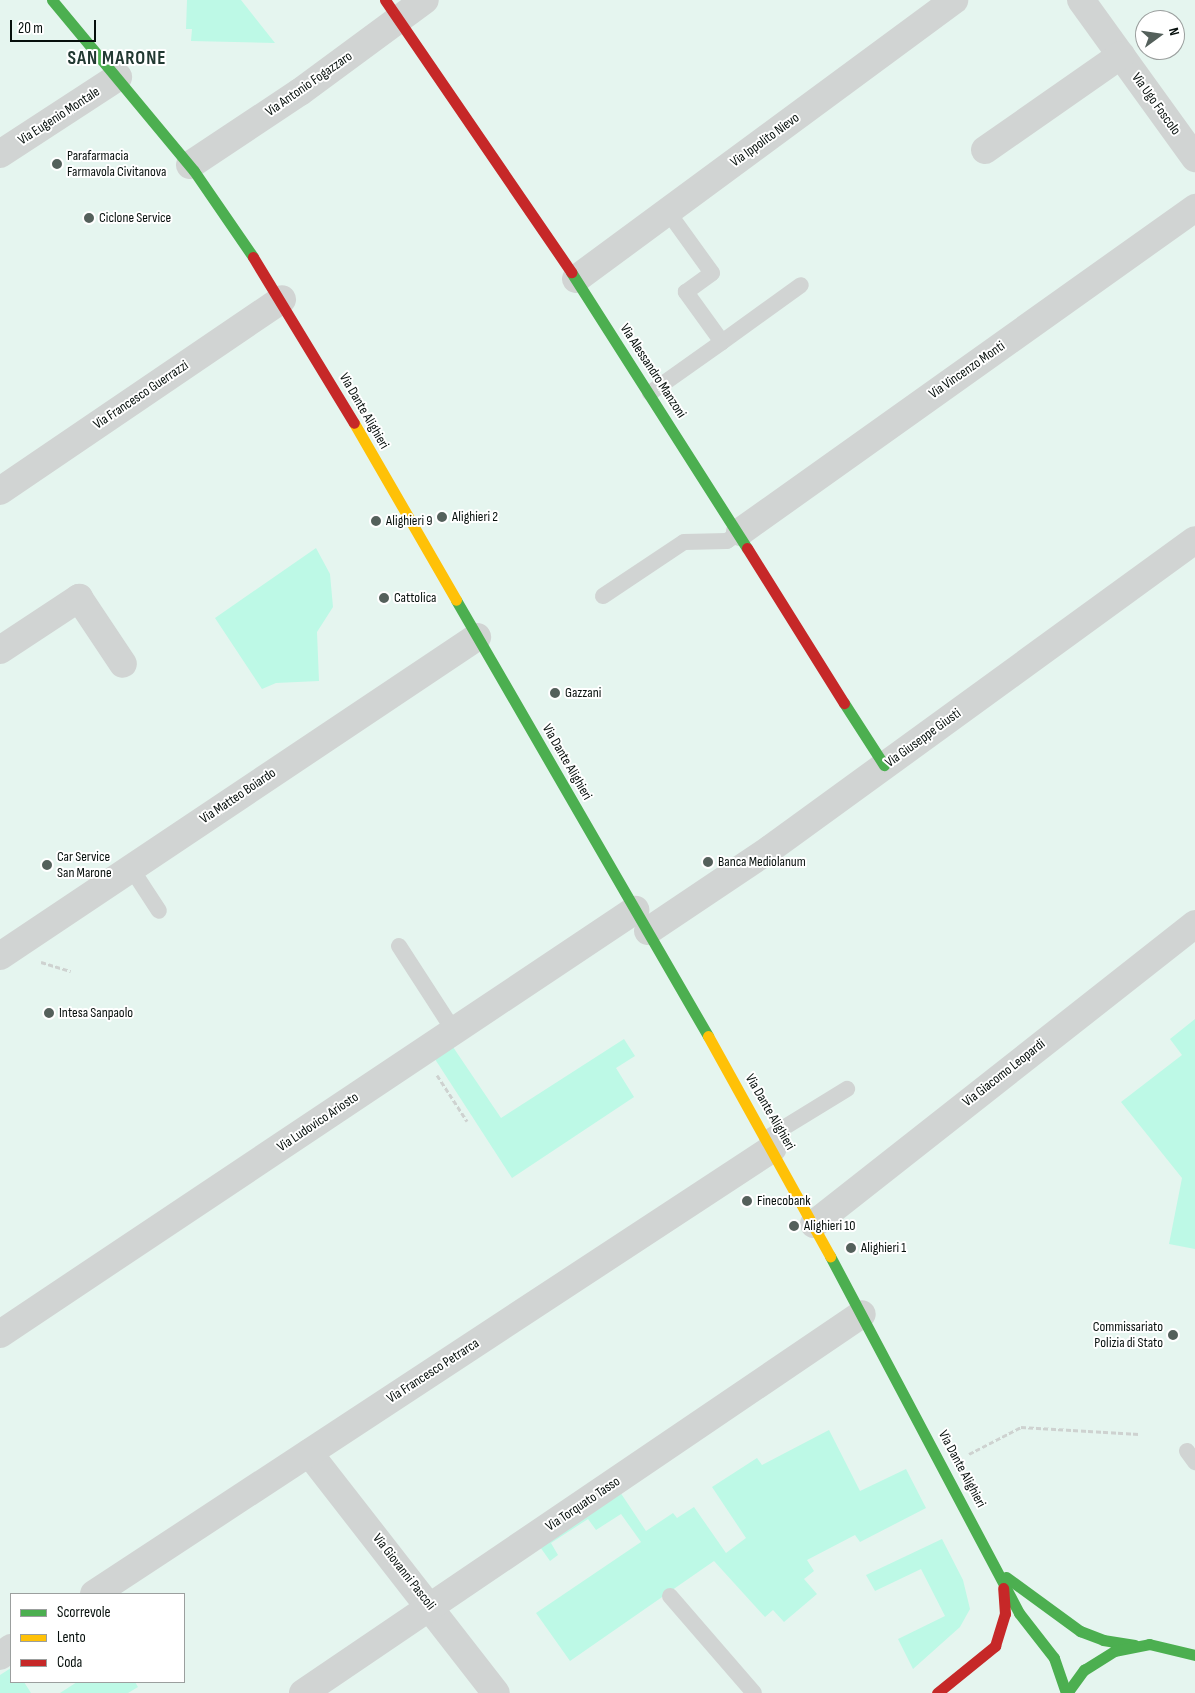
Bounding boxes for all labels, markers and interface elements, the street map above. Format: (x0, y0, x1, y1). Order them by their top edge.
scale bar (12, 10, 99, 42)
north arrow (1135, 10, 1185, 60)
text: 20 m (18, 19, 43, 38)
text: N (1165, 26, 1183, 37)
district label: SAN MARONE (66, 48, 168, 70)
street label: Via Antonio Fogazzaro (262, 48, 356, 120)
street label: Via Ugo Foscolo (1128, 70, 1184, 138)
street label: Via Eugenio Montale (15, 83, 103, 149)
street label: Via Ippolito Nievo (727, 109, 803, 171)
place label: Parafarmacia Farmavola Civitanova (67, 148, 166, 180)
marker: Parafarmacia Farmavola Civitanova (51, 158, 63, 170)
place label: Ciclone Service (99, 210, 171, 226)
marker: Ciclone Service (83, 212, 95, 224)
street label: Via Alessandro Manzoni (616, 321, 690, 421)
street label: Via Vincenzo Monti (926, 338, 1008, 402)
street label: Via Francesco Guerrazzi (90, 357, 192, 433)
street label: Via Dante Alighieri (335, 370, 393, 452)
place label: Alighieri 2 (452, 509, 498, 525)
marker: Alighieri 2 (436, 511, 448, 523)
place label: Alighieri 9 (386, 513, 433, 529)
marker: Alighieri 9 (370, 515, 382, 527)
place label: Cattolica (394, 590, 436, 606)
marker: Cattolica (378, 592, 390, 604)
place label: Gazzani (565, 685, 601, 701)
marker: Gazzani (549, 687, 561, 699)
street label: Via Giuseppe Giusti (882, 705, 964, 771)
street label: Via Dante Alighieri (538, 721, 596, 803)
street label: Via Matteo Boiardo (197, 764, 279, 828)
place label: Car Service San Marone (57, 849, 112, 882)
place label: Banca Mediolanum (718, 854, 806, 870)
marker: Banca Mediolanum (702, 856, 714, 868)
marker: Car Service San Marone (41, 859, 53, 871)
place label: Intesa Sanpaolo (59, 1005, 133, 1021)
marker: Intesa Sanpaolo (43, 1007, 55, 1019)
street label: Via Giacomo Leopardi (960, 1036, 1048, 1110)
street label: Via Dante Alighieri (741, 1071, 799, 1153)
street label: Via Ludovico Ariosto (274, 1089, 362, 1155)
place label: Finecobank (757, 1193, 811, 1209)
marker: Finecobank (741, 1195, 753, 1207)
place label: Alighieri 10 (804, 1218, 855, 1234)
marker: Alighieri 10 (788, 1220, 800, 1232)
place label: Alighieri 1 (861, 1240, 906, 1256)
marker: Alighieri 1 (845, 1242, 857, 1254)
place label: Commissariato Polizia di Stato (1093, 1319, 1163, 1351)
marker: Commissariato Polizia di Stato (1167, 1329, 1179, 1341)
street label: Via Francesco Petrarca (384, 1335, 482, 1407)
street label: Via Dante Alighieri (935, 1428, 989, 1510)
street label: Via Torquato Tasso (543, 1473, 623, 1535)
street label: Via Giovanni Pascoli (369, 1530, 439, 1614)
legend (10, 1593, 185, 1683)
text: Scorrevole (57, 1603, 111, 1622)
text: Lento (57, 1628, 86, 1647)
text: Coda (57, 1653, 82, 1672)

